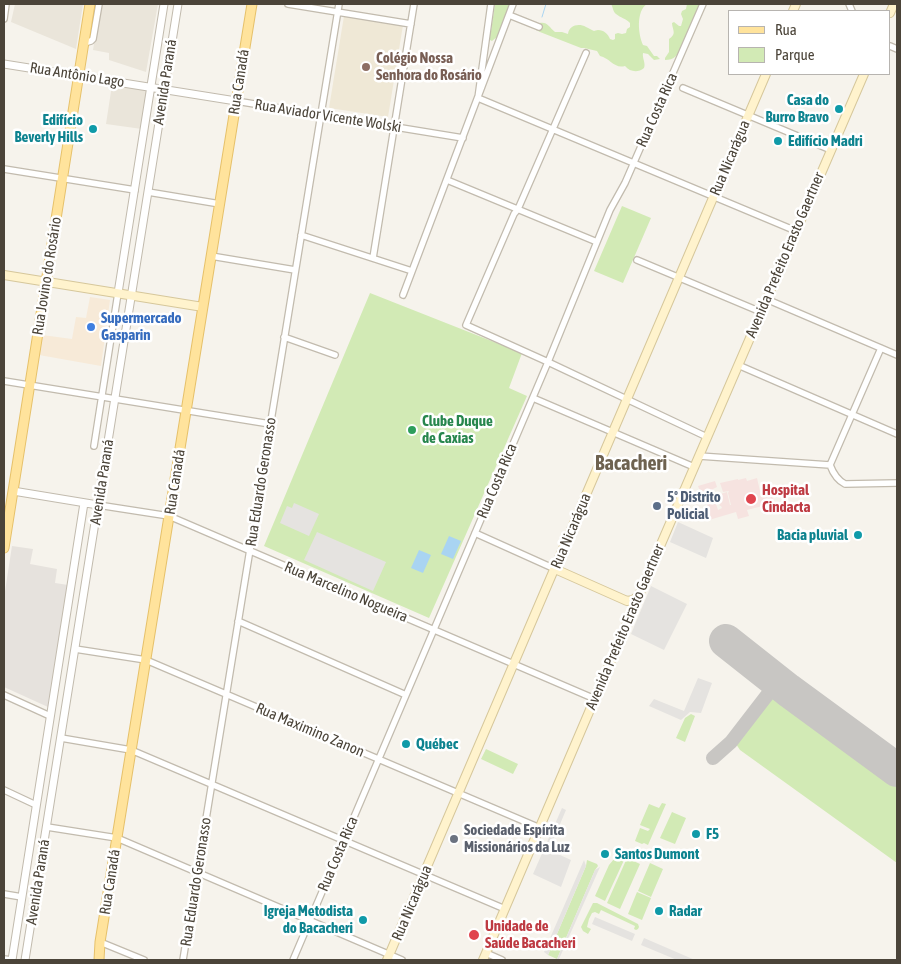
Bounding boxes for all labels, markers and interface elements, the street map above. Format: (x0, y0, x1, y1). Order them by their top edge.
legend (728, 10, 891, 75)
text: Rua (775, 21, 797, 38)
street label: Avenida Paraná (149, 38, 181, 126)
text: Parque (775, 46, 815, 63)
street label: Rua Canadá (225, 48, 253, 116)
place label: Colégio Nossa Senhora do Rosário (376, 49, 482, 84)
street label: Rua Antônio Lago (28, 59, 126, 91)
marker: Colégio Nossa Senhora do Rosário (360, 61, 372, 73)
street label: Rua Costa Rica (633, 70, 681, 150)
place label: Casa do Burro Bravo (765, 91, 829, 126)
street label: Rua Aviador Vicente Wolski (253, 96, 403, 136)
marker: Casa do Burro Bravo (833, 103, 845, 115)
place label: Edifício Beverly Hills (14, 111, 83, 146)
street label: Rua Nicarágua (706, 117, 754, 199)
marker: Edifício Beverly Hills (87, 123, 99, 135)
place label: Edifício Madri (788, 132, 863, 150)
marker: Edifício Madri (772, 135, 784, 147)
street label: Avenida Prefeito Erasto Gaertner (742, 169, 828, 341)
street label: Rua Jovino do Rosário (29, 216, 65, 336)
place label: Supermercado Gasparin (101, 309, 182, 344)
marker: Supermercado Gasparin (85, 321, 97, 333)
place label: Clube Duque de Caxias (422, 412, 493, 447)
street label: Rua Eduardo Geronasso (242, 416, 280, 548)
marker: Clube Duque de Caxias (406, 424, 418, 436)
street label: Avenida Paraná (86, 438, 118, 526)
street label: Rua Costa Rica (473, 441, 521, 521)
street label: Rua Canadá (161, 448, 189, 516)
district label: Bacacheri (595, 452, 667, 476)
place label: Hospital Cindacta (762, 481, 810, 516)
place label: 5º Distrito Policial (667, 488, 721, 523)
street label: Rua Nicarágua (547, 490, 595, 572)
marker: Hospital Cindacta (744, 492, 758, 506)
marker: 5º Distrito Policial (651, 500, 663, 512)
place label: Bacia pluvial (777, 526, 848, 544)
marker: Bacia pluvial (852, 529, 864, 541)
street label: Avenida Prefeito Erasto Gaertner (582, 541, 668, 713)
street label: Rua Marcelino Nogueira (282, 558, 410, 626)
street label: Rua Maximino Zanon (253, 699, 367, 761)
place label: Québec (416, 735, 458, 753)
marker: Québec (400, 738, 412, 750)
street label: Rua Costa Rica (314, 814, 362, 894)
street label: Rua Eduardo Geronasso (177, 816, 215, 948)
place label: Sociedade Espírita Missionários da Luz (464, 821, 570, 856)
place label: F5 (706, 825, 719, 843)
marker: F5 (690, 828, 702, 840)
marker: Sociedade Espírita Missionários da Luz (448, 833, 460, 845)
street label: Avenida Paraná (22, 838, 54, 926)
place label: Santos Dumont (615, 845, 699, 863)
street label: Rua Canadá (96, 848, 124, 916)
marker: Santos Dumont (599, 848, 611, 860)
street label: Rua Nicarágua (388, 862, 436, 944)
place label: Igreja Metodista do Bacacheri (264, 902, 353, 937)
place label: Radar (669, 902, 702, 920)
marker: Radar (653, 905, 665, 917)
marker: Igreja Metodista do Bacacheri (357, 914, 369, 926)
place label: Unidade de Saúde Bacacheri (485, 917, 576, 952)
marker: Unidade de Saúde Bacacheri (467, 928, 481, 942)

